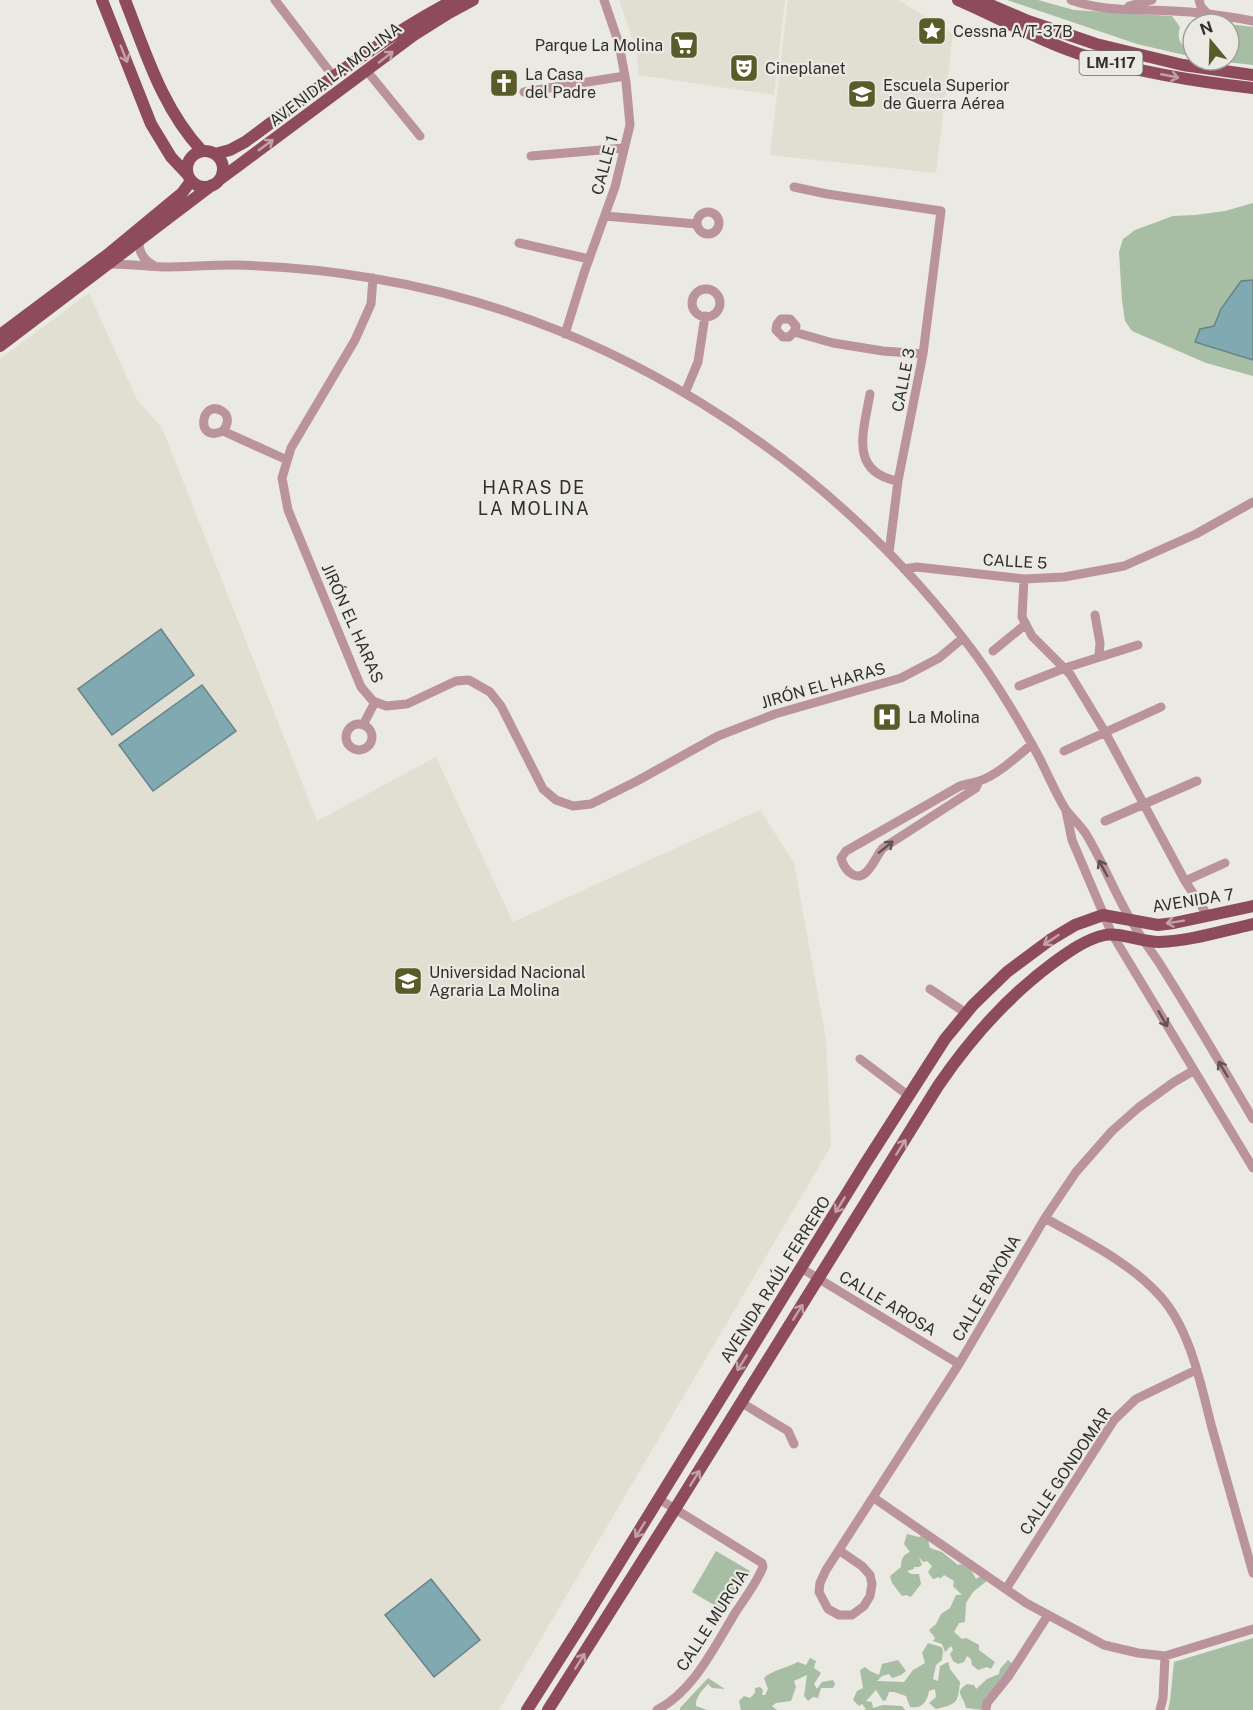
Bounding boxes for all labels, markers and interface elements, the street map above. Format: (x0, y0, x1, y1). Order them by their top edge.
north arrow (1181, 12, 1241, 72)
place icon: Cessna A/T-37B (916, 15, 948, 47)
text: N (1197, 17, 1215, 39)
street label: AVENIDA LA MOLINA (265, 18, 405, 130)
place label: Cessna A/T-37B (953, 22, 1073, 41)
supermarket icon: Parque La Molina (668, 29, 700, 61)
place label: Parque La Molina (535, 36, 663, 55)
one-way arrow (119, 45, 130, 63)
one-way arrow (378, 50, 394, 63)
road number: LM-117 (1080, 51, 1142, 75)
theatre icon: Cineplanet (728, 52, 760, 84)
place label: Cineplanet (765, 59, 846, 78)
place label: La Casa del Padre (525, 65, 596, 102)
church icon: La Casa del Padre (488, 67, 520, 99)
one-way arrow (1160, 71, 1179, 82)
place label: Escuela Superior de Guerra Aérea (883, 76, 1010, 113)
school or university icon: Escuela Superior de Guerra Aérea (846, 78, 878, 110)
street label: CALLE 1 (587, 133, 622, 197)
one-way arrow (258, 139, 274, 152)
street label: CALLE 3 (888, 347, 919, 414)
district label: HARAS DE LA MOLINA (478, 477, 590, 519)
street label: CALLE 5 (982, 550, 1048, 573)
street label: JIRÓN EL HARAS (318, 560, 388, 686)
street label: JIRÓN EL HARAS (758, 658, 888, 712)
hospital icon: La Molina (871, 701, 903, 733)
place label: La Molina (908, 708, 980, 727)
one-way arrow (878, 841, 894, 854)
one-way arrow (1097, 859, 1109, 877)
street label: AVENIDA 7 (1151, 885, 1235, 916)
one-way arrow (1166, 917, 1185, 928)
one-way arrow (1043, 934, 1059, 946)
place label: Universidad Nacional Agraria La Molina (429, 963, 586, 1000)
school or university icon: Universidad Nacional Agraria La Molina (392, 965, 424, 997)
one-way arrow (1157, 1010, 1169, 1027)
one-way arrow (1217, 1061, 1229, 1078)
one-way arrow (894, 1138, 907, 1155)
street label: AVENIDA RAÚL FERRERO (716, 1192, 834, 1366)
one-way arrow (833, 1196, 845, 1213)
street label: CALLE BAYONA (948, 1232, 1025, 1345)
street label: CALLE AROSA (836, 1267, 940, 1340)
one-way arrow (793, 1304, 805, 1321)
one-way arrow (736, 1355, 749, 1372)
street label: CALLE GONDOMAR (1016, 1404, 1115, 1538)
one-way arrow (689, 1470, 701, 1487)
one-way arrow (634, 1521, 646, 1538)
street label: CALLE MURCIA (673, 1566, 752, 1675)
one-way arrow (573, 1652, 586, 1669)

